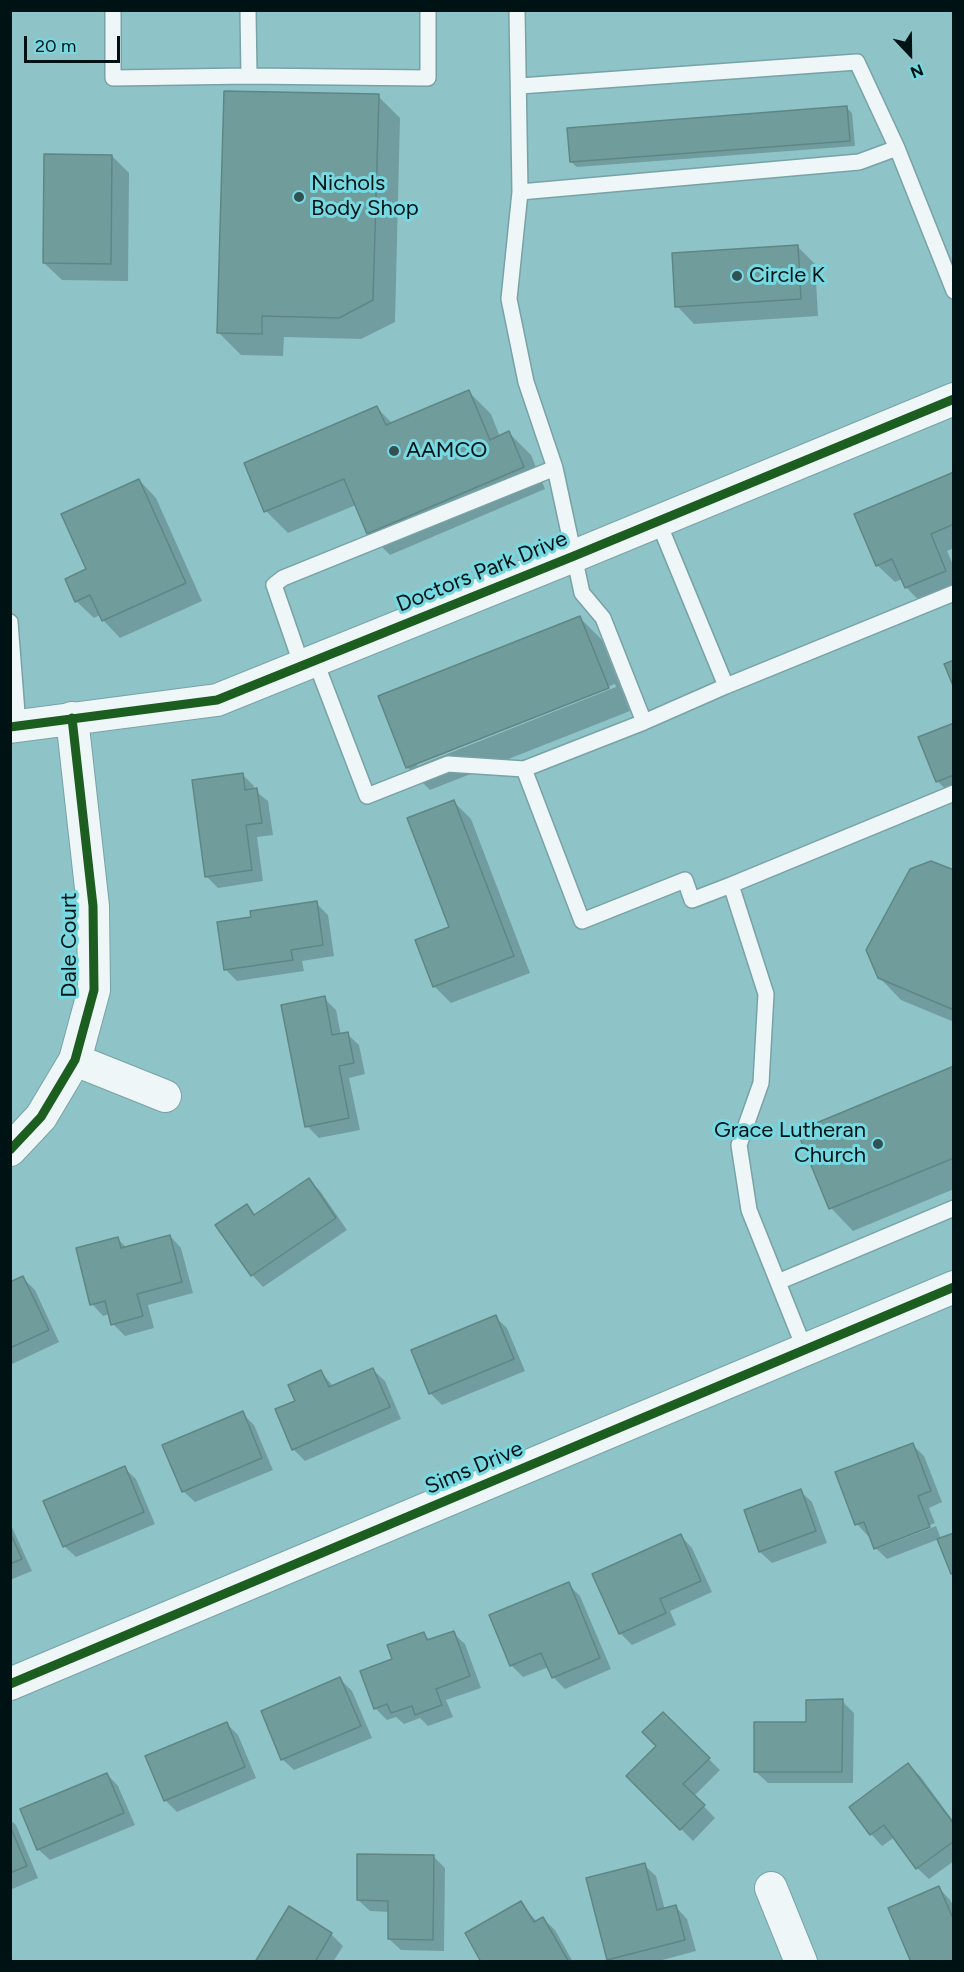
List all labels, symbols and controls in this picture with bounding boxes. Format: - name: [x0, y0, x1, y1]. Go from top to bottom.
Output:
- scale bar: [27, 24, 123, 62]
- north arrow: [880, 24, 940, 84]
- text: 20 m: [35, 35, 76, 57]
- text: N: [908, 60, 926, 82]
- place label: Nichols Body Shop: [311, 171, 419, 222]
- marker: Nichols Body Shop: [292, 190, 306, 204]
- place label: Circle K: [749, 263, 825, 289]
- marker: Circle K: [730, 269, 744, 283]
- place label: AAMCO: [406, 438, 487, 464]
- marker: AAMCO: [387, 444, 401, 458]
- street label: Doctors Park Drive: [393, 526, 571, 618]
- street label: Dale Court: [57, 892, 83, 998]
- place label: Grace Lutheran Church: [714, 1118, 866, 1170]
- marker: Grace Lutheran Church: [871, 1137, 885, 1151]
- street label: Sims Drive: [421, 1436, 527, 1500]

